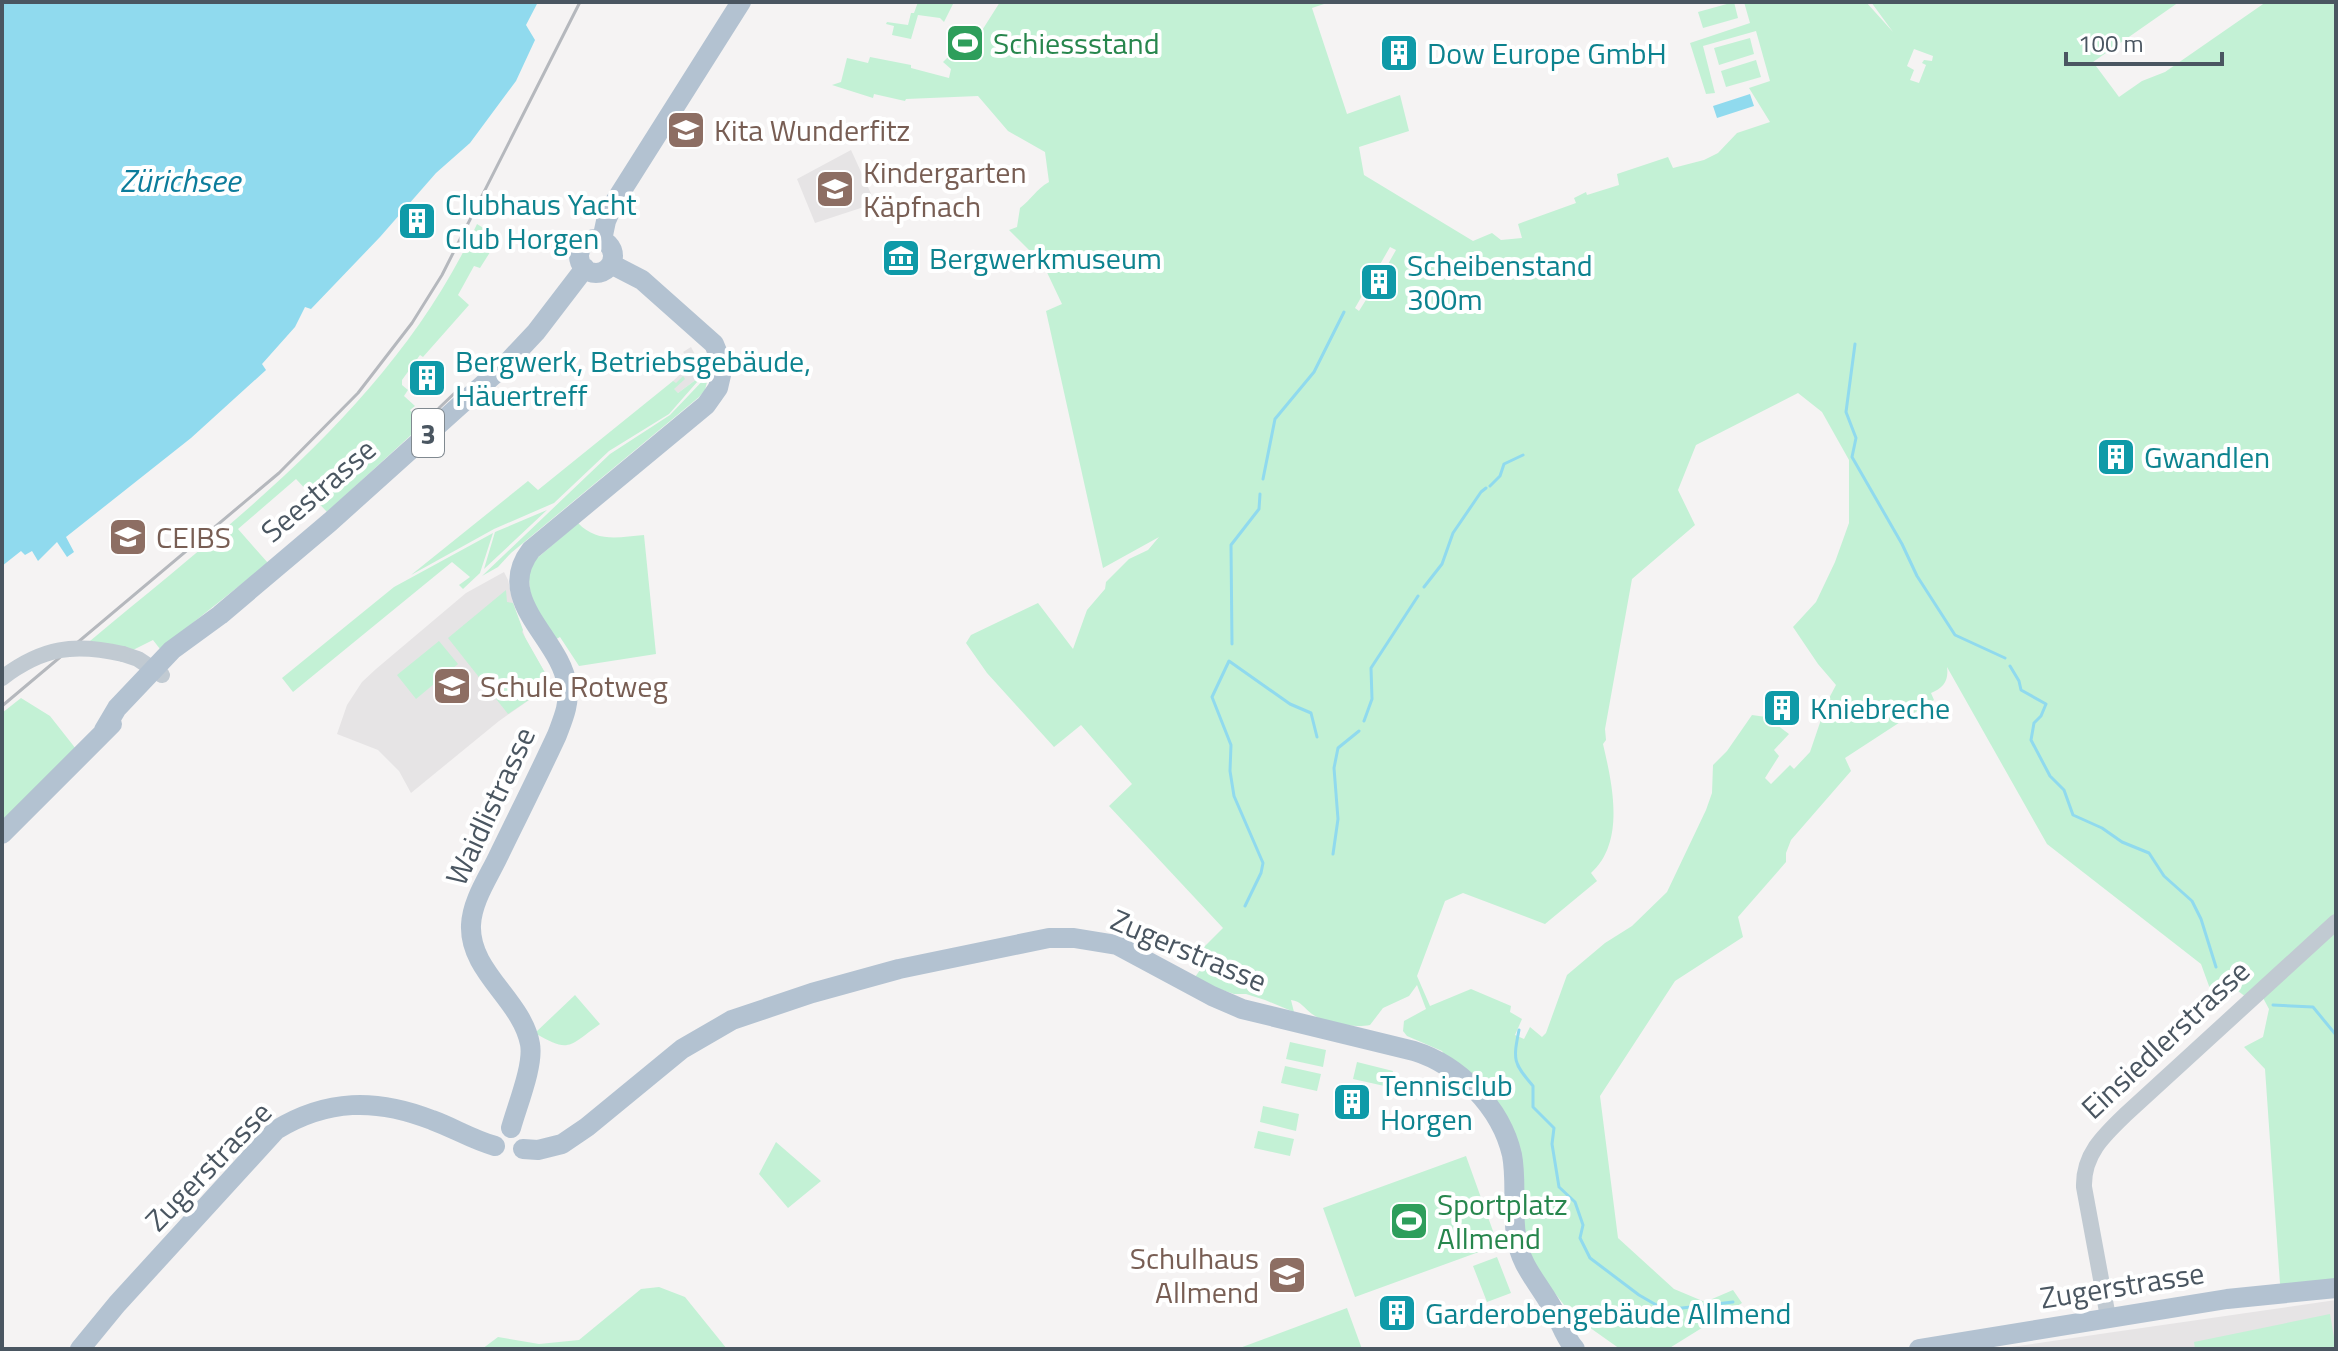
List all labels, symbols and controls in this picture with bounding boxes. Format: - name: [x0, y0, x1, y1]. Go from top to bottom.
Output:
- scale bar: [2066, 16, 2222, 66]
- place label: Schiessstand: [993, 20, 1160, 66]
- sports icon: Schiessstand: [944, 22, 986, 64]
- text: 100 m: [2078, 25, 2144, 61]
- place label: Dow Europe GmbH: [1427, 30, 1667, 76]
- building icon: Dow Europe GmbH: [1378, 32, 1420, 74]
- place label: Kita Wunderfitz: [714, 107, 910, 153]
- school or university icon: Kita Wunderfitz: [665, 109, 707, 151]
- place label: Kindergarten Käpfnach: [863, 149, 1027, 229]
- water label: Zürichsee: [120, 156, 242, 204]
- school or university icon: Kindergarten Käpfnach: [814, 168, 856, 210]
- place label: Clubhaus Yacht Club Horgen: [445, 181, 637, 261]
- building icon: Clubhaus Yacht Club Horgen: [396, 200, 438, 242]
- place label: Bergwerkmuseum: [929, 235, 1162, 281]
- museum icon: Bergwerkmuseum: [880, 237, 922, 279]
- place label: Scheibenstand 300m: [1407, 242, 1593, 322]
- building icon: Scheibenstand 300m: [1358, 261, 1400, 303]
- place label: Bergwerk, Betriebsgebäude, Häuertreff: [455, 338, 811, 418]
- building icon: Bergwerk, Betriebsgebäude, Häuertreff: [406, 357, 448, 399]
- road number: 3: [412, 409, 444, 457]
- street label: Seestrasse: [250, 427, 386, 553]
- place label: Gwandlen: [2144, 434, 2270, 480]
- building icon: Gwandlen: [2095, 436, 2137, 478]
- place label: CEIBS: [156, 514, 231, 560]
- school or university icon: CEIBS: [107, 516, 149, 558]
- place label: Schule Rotweg: [480, 663, 668, 709]
- school or university icon: Schule Rotweg: [431, 665, 473, 707]
- place label: Kniebreche: [1810, 685, 1950, 731]
- building icon: Kniebreche: [1761, 687, 1803, 729]
- street label: Waidlistrasse: [433, 719, 547, 893]
- street label: Zugerstrasse: [1104, 896, 1274, 1004]
- street label: Einsiedlerstrasse: [2070, 948, 2260, 1130]
- place label: Tennisclub Horgen: [1380, 1062, 1513, 1142]
- building icon: Tennisclub Horgen: [1331, 1081, 1373, 1123]
- street label: Zugerstrasse: [134, 1090, 282, 1242]
- place label: Sportplatz Allmend: [1437, 1181, 1568, 1261]
- sports icon: Sportplatz Allmend: [1388, 1200, 1430, 1242]
- place label: Schulhaus Allmend: [1130, 1235, 1259, 1315]
- street label: Zugerstrasse: [2037, 1249, 2207, 1321]
- school or university icon: Schulhaus Allmend: [1266, 1254, 1308, 1296]
- place label: Garderobengebäude Allmend: [1425, 1290, 1791, 1336]
- building icon: Garderobengebäude Allmend: [1376, 1292, 1418, 1334]

